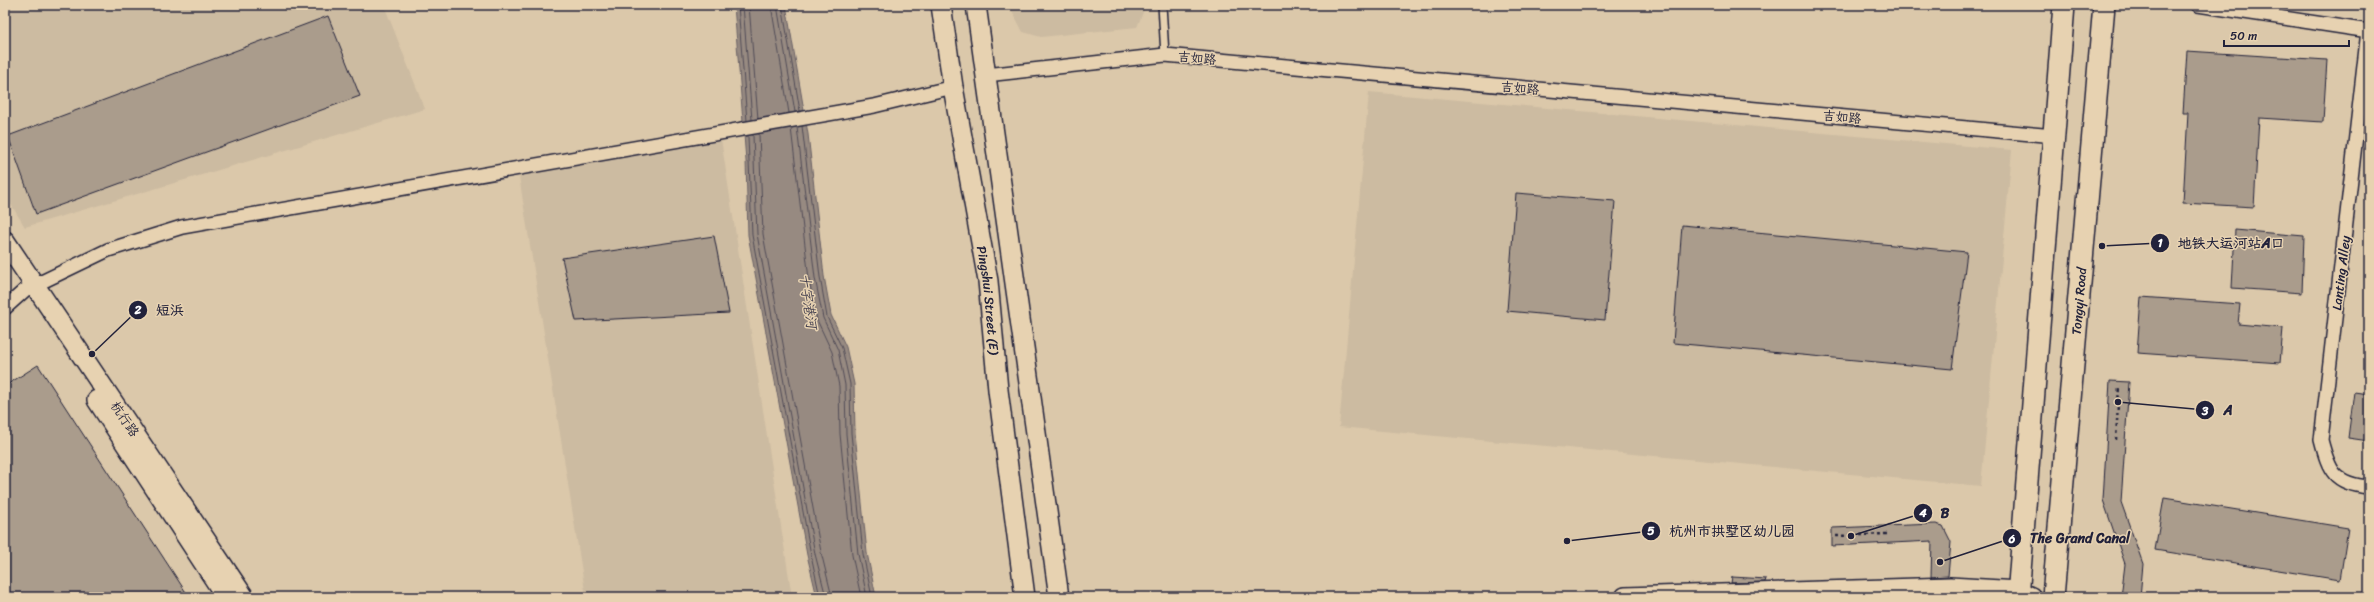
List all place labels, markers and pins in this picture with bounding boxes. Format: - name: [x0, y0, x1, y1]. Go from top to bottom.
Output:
- callout: 地铁大运河站A口: [2150, 230, 2293, 256]
- callout: 短浜: [128, 297, 192, 323]
- callout: A: [2195, 397, 2241, 423]
- callout: B: [1913, 500, 1957, 526]
- callout: 杭州市拱墅区幼儿园: [1641, 518, 1803, 544]
- callout: The Grand Canal: [2002, 525, 2138, 551]

